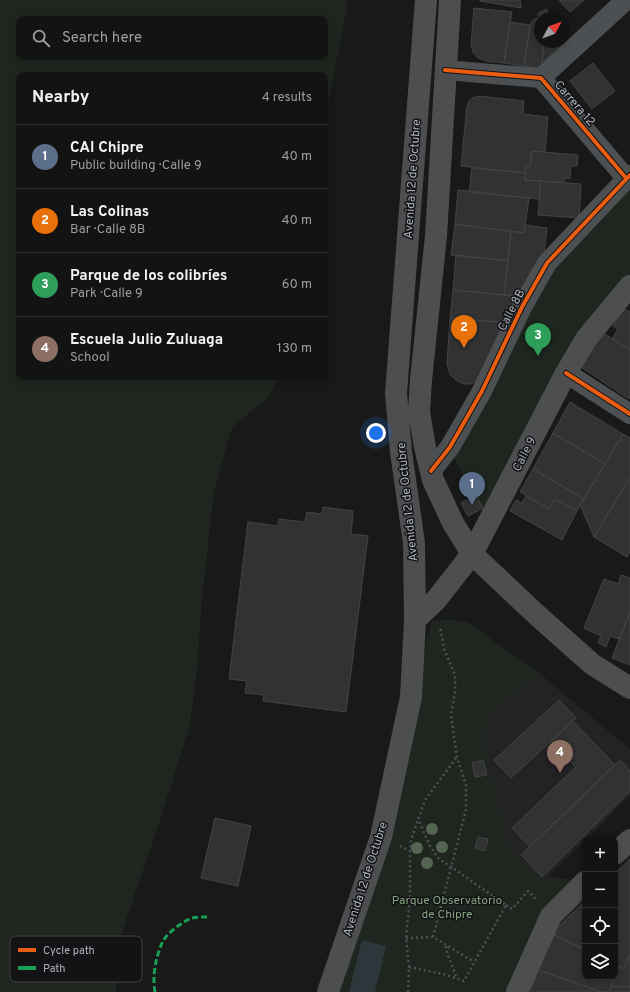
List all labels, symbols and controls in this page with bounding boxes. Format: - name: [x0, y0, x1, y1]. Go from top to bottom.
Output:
- north arrow: [534, 12, 570, 48]
- search box: [16, 16, 328, 60]
- icon: search: [30, 27, 52, 49]
- text: Search here: [62, 29, 142, 48]
- street label: Carrera 12: [550, 78, 598, 130]
- text: Nearby: [32, 87, 89, 109]
- text: 4 results: [262, 90, 312, 106]
- street label: Avenida 12 de Octubre: [401, 119, 425, 239]
- text: CAI Chipre: [70, 139, 144, 158]
- text: 1: [42, 149, 48, 165]
- text: 40 m: [282, 149, 312, 165]
- text: Public building · Calle 9: [70, 158, 202, 174]
- text: Las Colinas: [70, 203, 149, 222]
- text: 2: [41, 213, 49, 229]
- text: 40 m: [282, 213, 312, 229]
- text: Bar · Calle 8B: [70, 222, 145, 238]
- text: Parque de los colibríes: [70, 267, 227, 286]
- text: 3: [41, 277, 49, 293]
- text: 60 m: [282, 277, 312, 293]
- text: Park · Calle 9: [70, 286, 143, 302]
- street label: Calle 8B: [495, 287, 529, 334]
- pin: 2: [451, 315, 477, 348]
- pin: 3: [525, 323, 551, 356]
- text: Escuela Julio Zuluaga: [70, 331, 223, 350]
- text: 4: [41, 341, 49, 357]
- text: 130 m: [277, 341, 312, 357]
- text: School: [70, 350, 110, 366]
- your location: [366, 423, 386, 443]
- street label: Calle 9: [509, 434, 540, 474]
- street label: Avenida 12 de Octubre: [394, 442, 422, 562]
- pin: 1: [459, 472, 485, 505]
- pin: 4: [547, 740, 573, 773]
- street label: Avenida 12 de Octubre: [340, 820, 392, 939]
- map controls: [582, 836, 618, 980]
- button: +: [582, 836, 618, 872]
- button: −: [582, 872, 618, 908]
- park label: Parque Observatorio de Chipre: [392, 893, 503, 923]
- button: locate: [582, 908, 618, 944]
- legend: [10, 936, 142, 982]
- text: Cycle path: [43, 944, 95, 958]
- button: layers: [582, 944, 618, 980]
- text: Path: [43, 962, 65, 976]

